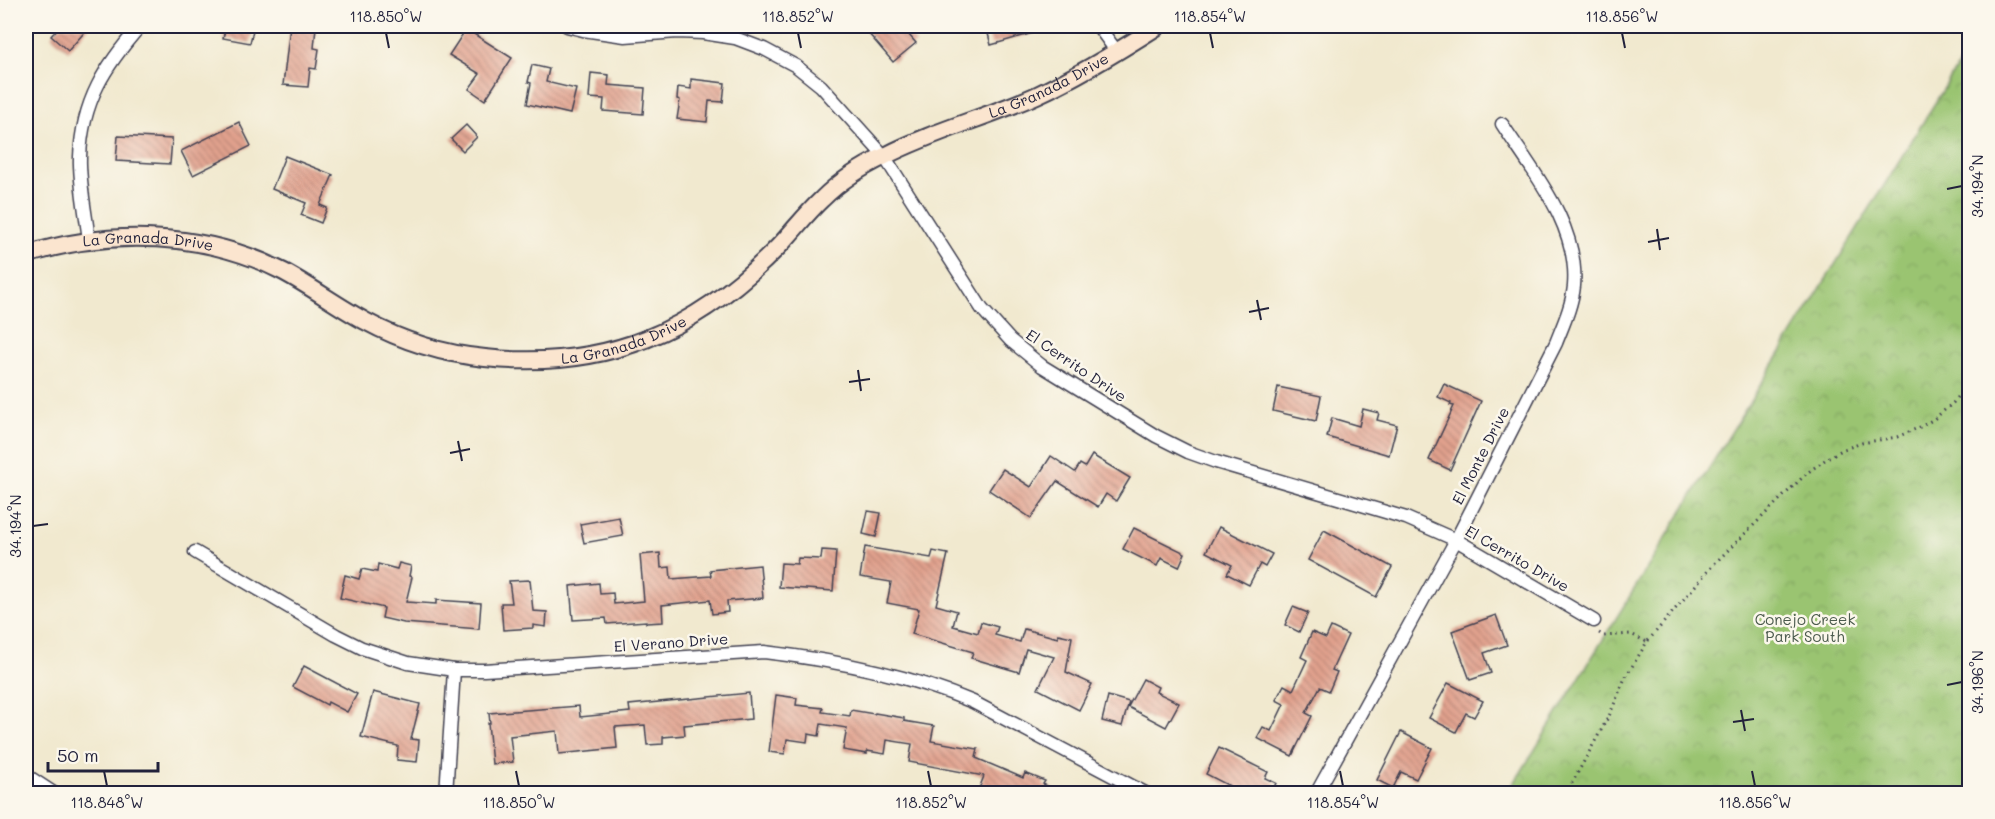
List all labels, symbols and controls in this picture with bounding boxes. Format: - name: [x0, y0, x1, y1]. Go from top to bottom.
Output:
- text: 118.850°W: [350, 6, 422, 26]
- text: 118.852°W: [762, 6, 834, 26]
- text: 118.854°W: [1174, 6, 1246, 26]
- text: 118.856°W: [1586, 6, 1658, 26]
- street label: La Granada Drive: [986, 48, 1112, 122]
- text: 34.194°N: [1967, 154, 1987, 218]
- street label: La Granada Drive: [81, 227, 216, 255]
- street label: La Granada Drive: [560, 310, 690, 368]
- street label: El Cerrito Drive: [1023, 324, 1131, 406]
- street label: El Monte Drive: [1447, 403, 1513, 508]
- text: 34.194°N: [5, 494, 25, 558]
- street label: El Cerrito Drive: [1462, 520, 1573, 596]
- park label: Conejo Creek Park South: [1755, 609, 1855, 646]
- street label: El Verano Drive: [613, 628, 729, 656]
- text: 34.196°N: [1967, 650, 1987, 714]
- scale bar: [48, 735, 158, 773]
- text: 50 m: [57, 743, 99, 767]
- text: 118.848°W: [71, 792, 143, 812]
- text: 118.850°W: [483, 792, 555, 812]
- text: 118.852°W: [895, 792, 967, 812]
- text: 118.854°W: [1307, 792, 1379, 812]
- text: 118.856°W: [1719, 792, 1791, 812]

